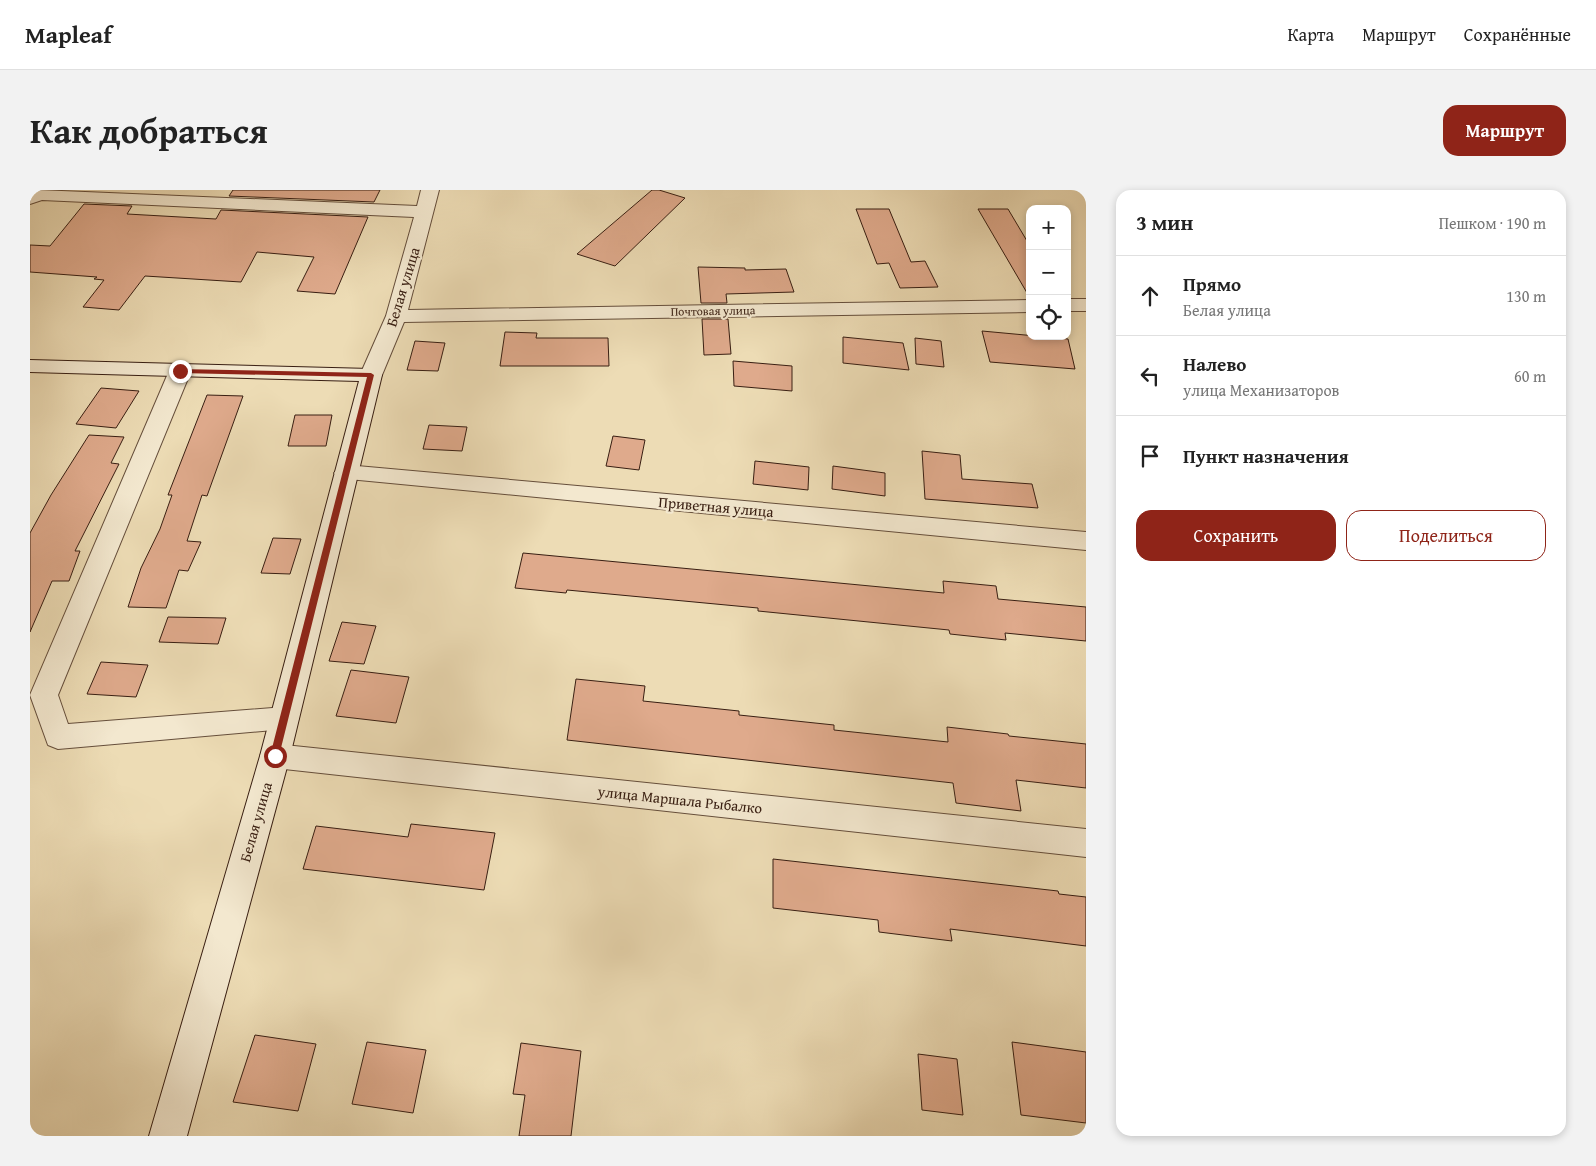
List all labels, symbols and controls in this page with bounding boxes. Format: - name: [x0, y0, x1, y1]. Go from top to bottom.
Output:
- text: Mapleaf: [25, 17, 112, 52]
- text: Карта: [1288, 21, 1334, 48]
- text: Маршрут: [1362, 21, 1436, 48]
- text: Сохранённые: [1464, 21, 1571, 48]
- text: Как добраться: [30, 105, 268, 156]
- button: Маршрут: [1443, 105, 1566, 156]
- map controls: [1026, 205, 1071, 340]
- button: +: [1026, 205, 1071, 250]
- text: 3 мин: [1136, 207, 1193, 238]
- text: Пешком · 190 m: [1439, 211, 1546, 235]
- street label: Белая улица: [380, 244, 425, 329]
- button: −: [1026, 250, 1071, 295]
- text: Прямо: [1183, 270, 1241, 298]
- icon: ahead: [1136, 282, 1164, 310]
- text: 130 m: [1506, 284, 1546, 308]
- button: locate: [1026, 295, 1071, 340]
- text: Белая улица: [1183, 298, 1271, 322]
- street label: Почтовая улица: [670, 301, 756, 320]
- text: Налево: [1183, 350, 1246, 378]
- route end: [169, 360, 192, 383]
- icon: left: [1136, 362, 1164, 390]
- text: 60 m: [1514, 364, 1546, 388]
- text: улица Механизаторов: [1183, 378, 1339, 402]
- icon: arrive: [1136, 442, 1164, 470]
- text: Пункт назначения: [1183, 442, 1349, 470]
- street label: Приветная улица: [658, 491, 775, 522]
- button: Сохранить: [1136, 510, 1336, 561]
- button: Поделиться: [1346, 510, 1546, 561]
- route start: [264, 745, 287, 768]
- street label: Белая улица: [234, 779, 277, 864]
- street label: улица Маршала Рыбалко: [596, 780, 764, 819]

